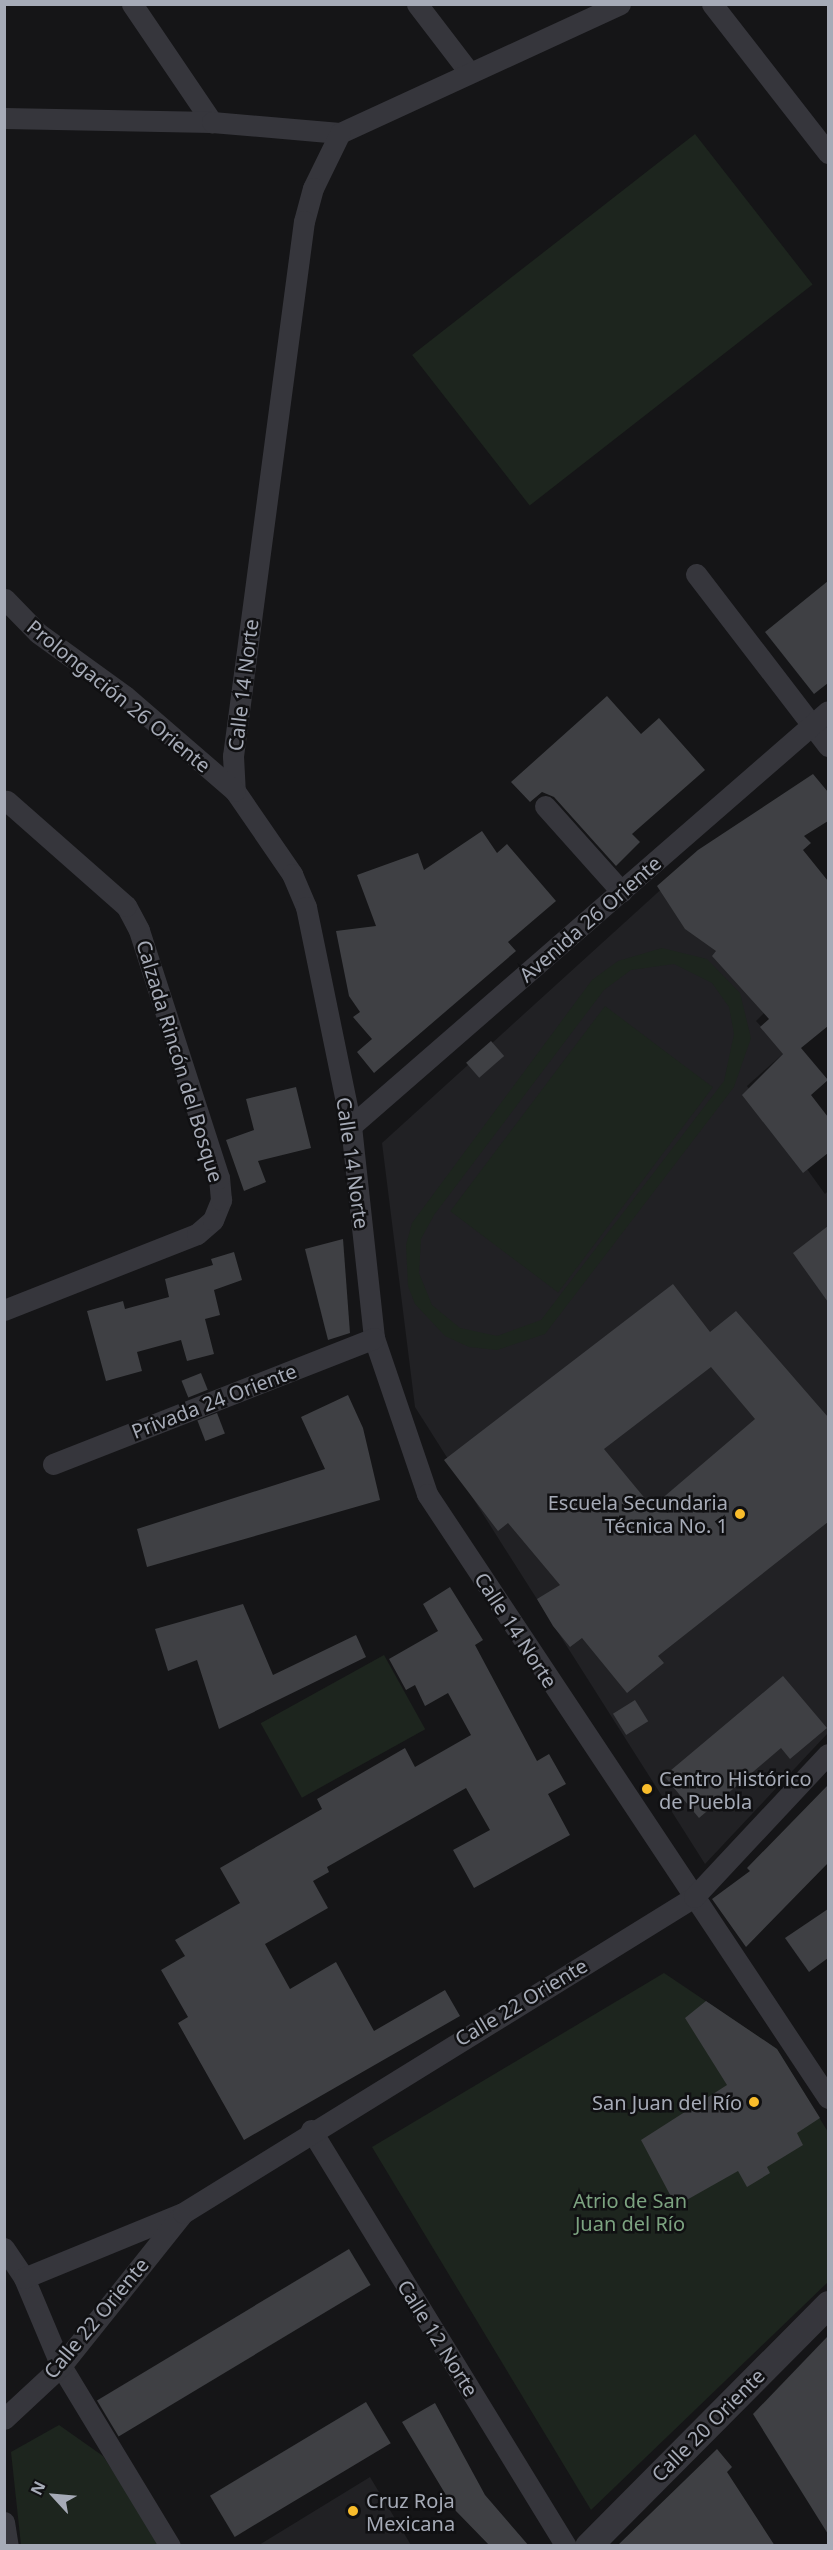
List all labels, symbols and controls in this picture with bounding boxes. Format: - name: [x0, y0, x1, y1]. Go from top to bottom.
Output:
- street label: Prolongación 26 Oriente: [23, 615, 215, 777]
- street label: Calle 14 Norte: [223, 618, 263, 752]
- street label: Avenida 26 Oriente: [514, 851, 666, 987]
- street label: Calzada Rincón del Bosque: [132, 937, 228, 1185]
- street label: Calle 14 Norte: [332, 1096, 374, 1230]
- street label: Privada 24 Oriente: [128, 1358, 300, 1444]
- place label: Escuela Secundaria Técnica No. 1: [548, 1490, 728, 1537]
- marker: Escuela Secundaria Técnica No. 1: [733, 1507, 747, 1521]
- street label: Calle 14 Norte: [470, 1568, 562, 1692]
- place label: Centro Histórico de Puebla: [659, 1766, 812, 1813]
- marker: Centro Histórico de Puebla: [640, 1782, 654, 1796]
- street label: Calle 22 Oriente: [451, 1953, 591, 2051]
- place label: San Juan del Río: [592, 2090, 742, 2114]
- marker: San Juan del Río: [747, 2095, 761, 2109]
- park label: Atrio de San Juan del Río: [573, 2188, 687, 2235]
- street label: Calle 22 Oriente: [39, 2253, 153, 2383]
- street label: Calle 12 Norte: [393, 2275, 483, 2401]
- street label: Calle 20 Oriente: [647, 2364, 769, 2486]
- north arrow: [24, 2466, 84, 2526]
- text: N: [25, 2477, 51, 2499]
- place label: Cruz Roja Mexicana: [366, 2488, 455, 2535]
- marker: Cruz Roja Mexicana: [344, 2502, 362, 2520]

